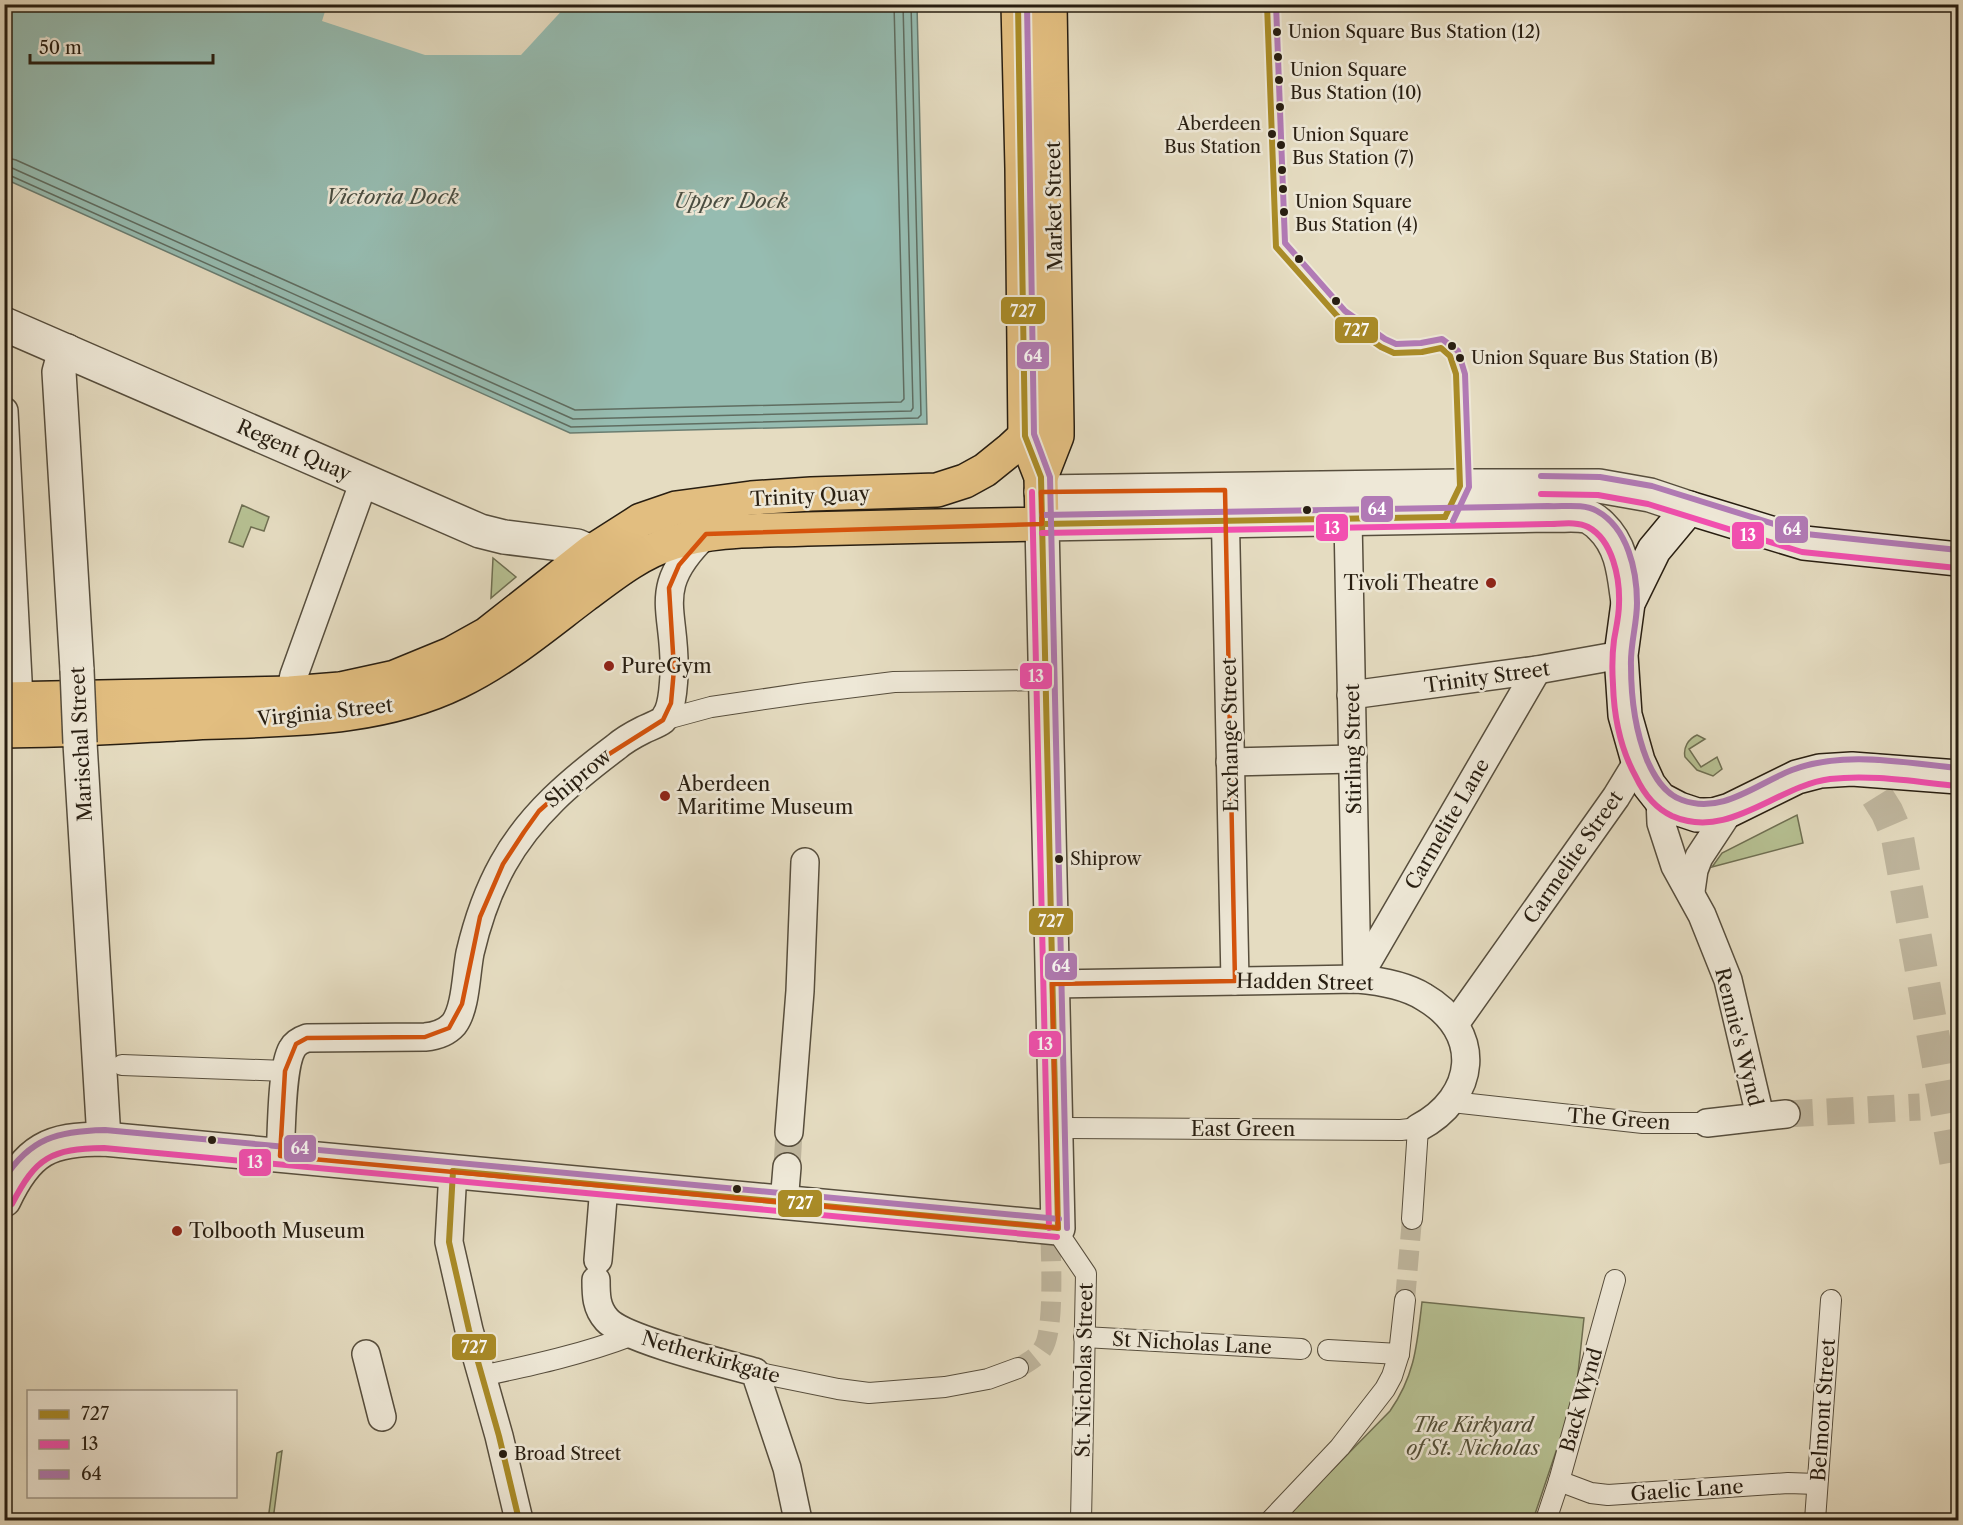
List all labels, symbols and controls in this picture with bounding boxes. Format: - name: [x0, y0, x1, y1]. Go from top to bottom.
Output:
- place label: Union Square Bus Station (12): [1288, 21, 1540, 43]
- marker: Union Square Bus Station (12): [1271, 26, 1283, 38]
- scale bar: [30, 27, 213, 65]
- text: 50 m: [39, 37, 82, 59]
- unlabelled marker: [1272, 51, 1284, 63]
- place label: Union Square Bus Station (10): [1290, 59, 1421, 104]
- marker: Union Square Bus Station (10): [1273, 74, 1285, 86]
- unlabelled marker: [1274, 101, 1286, 113]
- place label: Aberdeen Bus Station: [1164, 113, 1261, 158]
- place label: Union Square Bus Station (7): [1292, 124, 1414, 169]
- marker: Aberdeen Bus Station: [1266, 128, 1278, 140]
- marker: Union Square Bus Station (7): [1275, 139, 1287, 151]
- street label: Market Street: [1041, 141, 1067, 271]
- unlabelled marker: [1276, 164, 1288, 176]
- unlabelled marker: [1277, 183, 1289, 195]
- water label: Victoria Dock: [325, 184, 459, 209]
- water label: Upper Dock: [674, 188, 788, 213]
- place label: Union Square Bus Station (4): [1295, 191, 1418, 236]
- marker: Union Square Bus Station (4): [1278, 206, 1290, 218]
- unlabelled marker: [1293, 253, 1305, 265]
- unlabelled marker: [1330, 295, 1342, 307]
- line badge: 727: [1000, 296, 1046, 325]
- text: 727: [1010, 301, 1037, 321]
- line badge: 727: [1334, 316, 1379, 344]
- text: 727: [1343, 320, 1370, 340]
- unlabelled marker: [1446, 340, 1458, 352]
- line badge: 64: [1016, 341, 1050, 370]
- text: 64: [1023, 346, 1043, 366]
- place label: Union Square Bus Station (B): [1471, 347, 1718, 369]
- marker: Union Square Bus Station (B): [1454, 352, 1466, 364]
- street label: Regent Quay: [233, 414, 356, 486]
- street label: Trinity Quay: [749, 481, 871, 511]
- line badge: 64: [1360, 495, 1394, 523]
- text: 64: [1367, 499, 1387, 519]
- unlabelled marker: [1301, 504, 1313, 516]
- line badge: 13: [1315, 513, 1349, 542]
- line badge: 64: [1774, 515, 1809, 544]
- text: 13: [1324, 518, 1340, 538]
- text: 64: [1782, 519, 1802, 539]
- line badge: 13: [1731, 521, 1765, 550]
- text: 13: [1740, 525, 1756, 545]
- place label: Tivoli Theatre: [1343, 571, 1479, 595]
- marker: Tivoli Theatre: [1484, 576, 1498, 590]
- place label: PureGym: [621, 654, 712, 678]
- street label: Trinity Street: [1423, 656, 1551, 698]
- street label: Exchange Street: [1217, 657, 1243, 813]
- marker: PureGym: [602, 659, 616, 673]
- line badge: 13: [1019, 662, 1053, 690]
- street label: Marischal Street: [65, 666, 97, 822]
- text: 13: [1028, 666, 1044, 686]
- street label: Stirling Street: [1340, 683, 1366, 815]
- street label: Virginia Street: [255, 693, 394, 731]
- street label: Shiprow: [540, 743, 616, 813]
- street label: Carmelite Lane: [1400, 754, 1494, 894]
- place label: Aberdeen Maritime Museum: [676, 772, 854, 819]
- street label: Carmelite Street: [1518, 786, 1628, 928]
- marker: Aberdeen Maritime Museum: [658, 789, 672, 803]
- place label: Shiprow: [1070, 848, 1142, 870]
- marker: Shiprow: [1053, 853, 1065, 865]
- line badge: 727: [1028, 907, 1074, 936]
- text: 727: [1038, 911, 1065, 931]
- line badge: 64: [1044, 952, 1078, 981]
- text: 64: [1051, 956, 1071, 976]
- street label: Rennie's Wynd: [1710, 965, 1768, 1109]
- street label: Hadden Street: [1236, 969, 1374, 995]
- line badge: 13: [1028, 1030, 1062, 1058]
- text: 13: [1037, 1034, 1053, 1054]
- street label: The Green: [1567, 1103, 1672, 1135]
- street label: East Green: [1191, 1117, 1296, 1141]
- unlabelled marker: [206, 1134, 218, 1146]
- line badge: 64: [283, 1134, 317, 1163]
- text: 64: [290, 1138, 310, 1158]
- line badge: 13: [238, 1148, 272, 1177]
- text: 13: [247, 1152, 263, 1172]
- unlabelled marker: [731, 1183, 743, 1195]
- line badge: 727: [777, 1189, 823, 1218]
- text: 727: [787, 1193, 814, 1213]
- place label: Tolbooth Museum: [189, 1219, 365, 1243]
- marker: Tolbooth Museum: [170, 1224, 184, 1238]
- street label: St. Nicholas Street: [1070, 1283, 1098, 1457]
- street label: Netherkirkgate: [639, 1326, 783, 1388]
- street label: St Nicholas Lane: [1111, 1327, 1273, 1359]
- line badge: 727: [451, 1333, 497, 1361]
- text: 727: [461, 1337, 488, 1357]
- street label: Belmont Street: [1806, 1338, 1840, 1482]
- street label: Back Wynd: [1555, 1345, 1607, 1455]
- legend: [27, 1390, 237, 1498]
- text: 727: [81, 1403, 109, 1425]
- park label: The Kirkyard of St. Nicholas: [1406, 1413, 1540, 1460]
- text: 13: [81, 1433, 98, 1455]
- place label: Broad Street: [514, 1443, 622, 1465]
- marker: Broad Street: [497, 1448, 509, 1460]
- text: 64: [81, 1463, 102, 1485]
- street label: Gaelic Lane: [1630, 1474, 1744, 1506]

